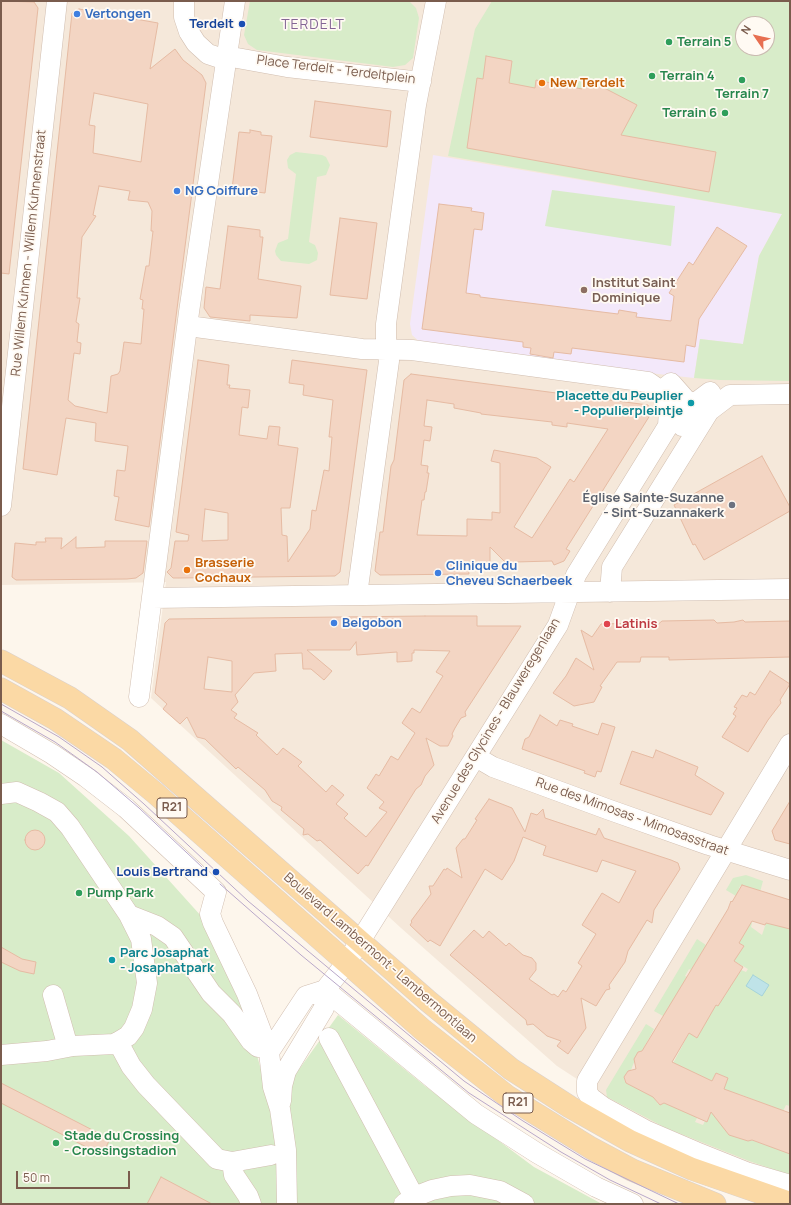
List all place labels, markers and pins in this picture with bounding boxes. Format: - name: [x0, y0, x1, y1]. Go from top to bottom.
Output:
- place label: Vertongen: [85, 6, 151, 22]
- marker: Vertongen: [72, 9, 82, 19]
- place label: Terdelt: [189, 16, 234, 32]
- marker: Terdelt: [237, 19, 247, 29]
- place label: Terrain 5: [677, 34, 731, 50]
- marker: Terrain 5: [664, 37, 674, 47]
- place label: Terrain 4: [660, 68, 715, 84]
- marker: Terrain 4: [647, 71, 657, 81]
- place label: New Terdelt: [550, 75, 625, 91]
- marker: Terrain 7: [737, 75, 747, 85]
- marker: New Terdelt: [537, 78, 547, 88]
- place label: Terrain 7: [715, 86, 769, 102]
- place label: Terrain 6: [662, 105, 717, 121]
- marker: Terrain 6: [720, 108, 730, 118]
- place label: NG Coiffure: [185, 183, 258, 199]
- marker: NG Coiffure: [172, 186, 182, 196]
- place label: Institut Saint Dominique: [592, 275, 676, 306]
- marker: Institut Saint Dominique: [579, 285, 589, 295]
- place label: Placette du Peuplier - Populierpleintje: [556, 388, 683, 419]
- marker: Placette du Peuplier - Populierpleintje: [686, 398, 696, 408]
- place label: Église Sainte-Suzanne - Sint-Suzannakerk: [583, 490, 724, 521]
- marker: Église Sainte-Suzanne - Sint-Suzannakerk: [727, 500, 737, 510]
- place label: Brasserie Cochaux: [195, 555, 254, 586]
- place label: Clinique du Cheveu Schaerbeek: [446, 558, 572, 589]
- marker: Brasserie Cochaux: [182, 565, 192, 575]
- marker: Clinique du Cheveu Schaerbeek: [433, 568, 443, 578]
- place label: Belgobon: [342, 615, 402, 631]
- place label: Latinis: [615, 616, 658, 632]
- marker: Belgobon: [329, 618, 339, 628]
- marker: Latinis: [602, 619, 612, 629]
- place label: Louis Bertrand: [116, 864, 208, 880]
- marker: Louis Bertrand: [211, 867, 221, 877]
- place label: Pump Park: [87, 885, 154, 901]
- marker: Pump Park: [74, 888, 84, 898]
- place label: Parc Josaphat - Josaphatpark: [120, 945, 214, 976]
- marker: Parc Josaphat - Josaphatpark: [107, 955, 117, 965]
- place label: Stade du Crossing - Crossingstadion: [64, 1128, 179, 1159]
- marker: Stade du Crossing - Crossingstadion: [51, 1138, 61, 1148]

